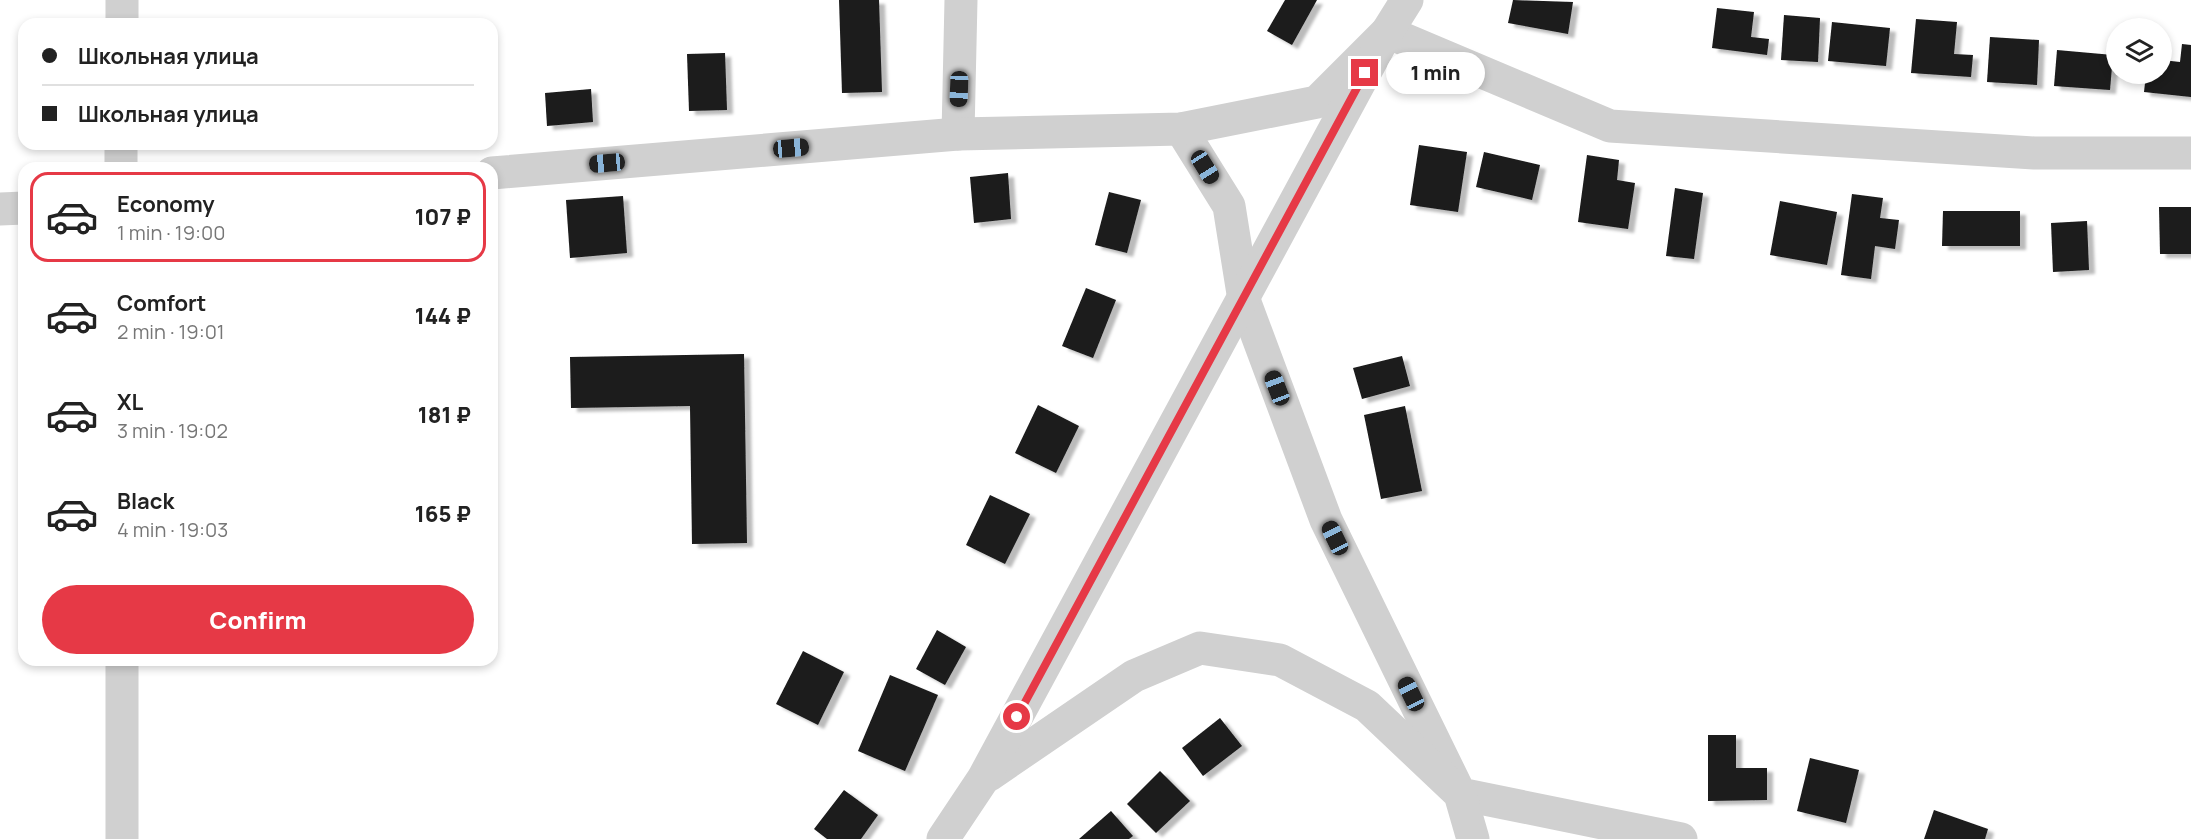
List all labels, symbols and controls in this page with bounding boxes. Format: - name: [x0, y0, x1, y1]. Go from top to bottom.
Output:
- map controls: [2106, 18, 2172, 84]
- button: layers: [2106, 18, 2172, 84]
- text: Школьная улица: [78, 41, 259, 71]
- callout: 1 min: [1386, 52, 1485, 94]
- route end: [1351, 59, 1378, 86]
- text: 1 min: [1410, 59, 1461, 86]
- car: [949, 71, 969, 107]
- text: Школьная улица: [78, 99, 259, 129]
- car: [772, 137, 810, 159]
- car: [1188, 147, 1222, 187]
- car: [588, 152, 626, 174]
- text: Economy: [117, 189, 215, 219]
- icon: car: [45, 190, 99, 244]
- text: 107 ₽: [415, 202, 471, 232]
- text: 1 min · 19:00: [117, 219, 225, 246]
- text: Comfort: [117, 288, 206, 318]
- icon: car: [45, 289, 99, 343]
- text: 144 ₽: [415, 301, 471, 331]
- text: 2 min · 19:01: [117, 318, 225, 345]
- car: [1262, 368, 1292, 408]
- text: XL: [117, 387, 143, 417]
- icon: car: [45, 388, 99, 442]
- text: 181 ₽: [418, 400, 471, 430]
- text: 3 min · 19:02: [117, 417, 228, 444]
- text: Black: [117, 486, 174, 516]
- icon: car: [45, 487, 99, 541]
- text: 165 ₽: [415, 499, 471, 529]
- text: 4 min · 19:03: [117, 516, 228, 543]
- car: [1319, 518, 1351, 558]
- button: Confirm: [42, 585, 474, 654]
- car: [1395, 674, 1427, 714]
- route start: [1003, 703, 1030, 730]

